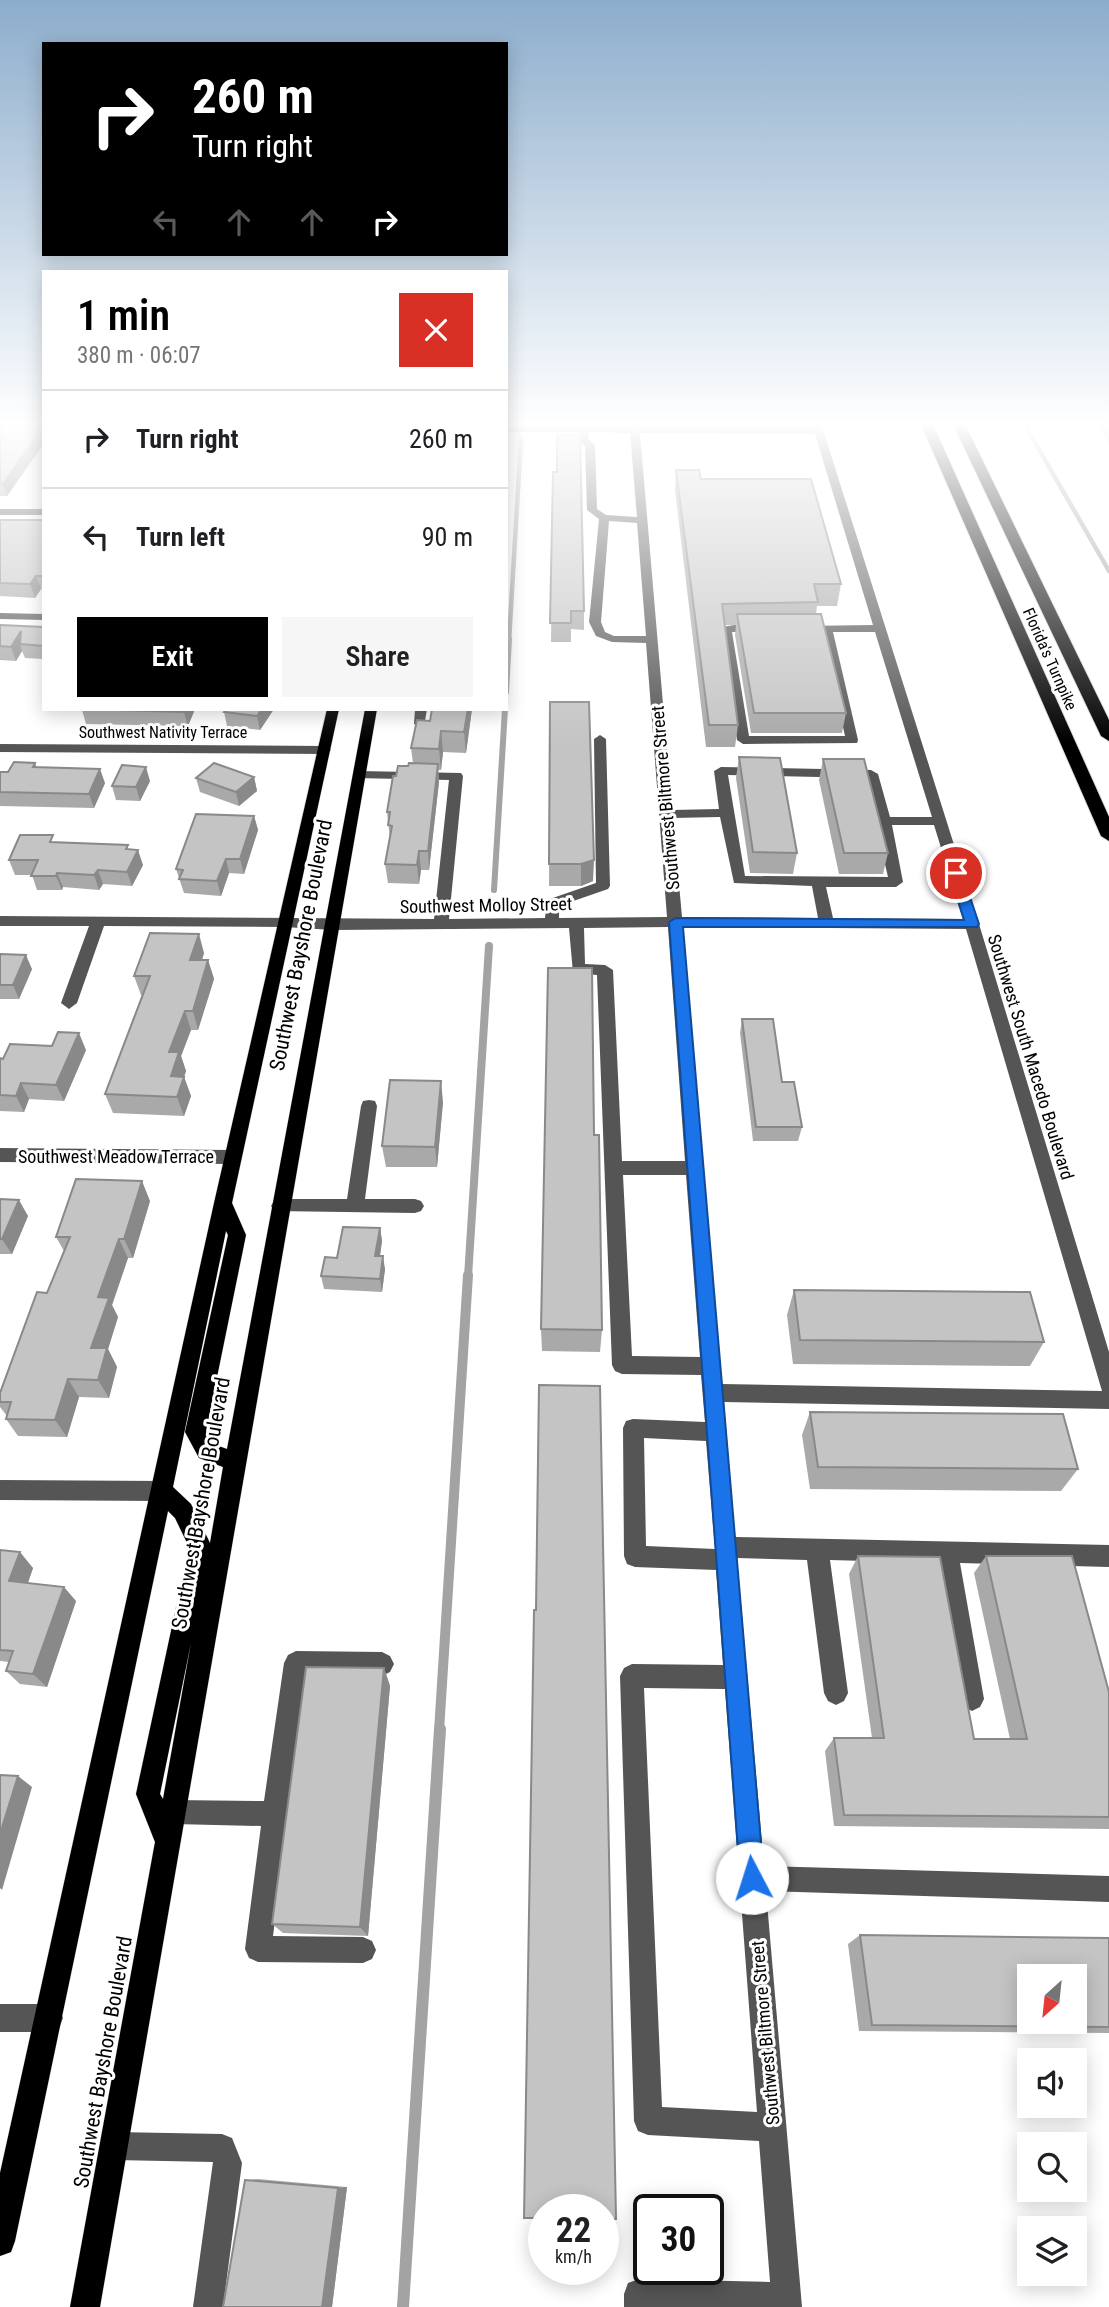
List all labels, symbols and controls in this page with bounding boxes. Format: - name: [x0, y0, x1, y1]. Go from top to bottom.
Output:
- text: 260 m: [192, 68, 314, 125]
- icon: right: [77, 70, 168, 161]
- text: Turn right: [192, 127, 313, 165]
- icon: left: [147, 203, 185, 241]
- icon: ahead: [220, 203, 258, 241]
- icon: ahead: [293, 203, 331, 241]
- icon: right: [366, 203, 404, 241]
- text: 1 min: [77, 291, 170, 340]
- button: close: [399, 293, 473, 367]
- text: 380 m · 06:07: [77, 342, 201, 369]
- icon: right: [77, 420, 115, 458]
- text: Turn right: [136, 424, 238, 454]
- text: 260 m: [409, 424, 473, 454]
- icon: left: [77, 518, 115, 556]
- text: Turn left: [136, 522, 225, 552]
- text: 90 m: [422, 522, 473, 552]
- street label: Florida's Turnpike: [1019, 605, 1081, 713]
- button: Exit: [77, 617, 268, 697]
- button: Share: [282, 617, 473, 697]
- street label: Southwest Biltmore Street: [646, 705, 684, 891]
- street label: Southwest Nativity Terrace: [79, 723, 247, 742]
- street label: Southwest Bayshore Boulevard: [265, 817, 337, 1073]
- pin: [926, 843, 986, 903]
- icon: arrive: [937, 854, 975, 892]
- street label: Southwest Molloy Street: [400, 893, 572, 917]
- street label: Southwest South Macedo Boulevard: [984, 932, 1078, 1182]
- street label: Southwest Meadow Terrace: [18, 1146, 214, 1167]
- street label: Southwest Bayshore Boulevard: [167, 1375, 235, 1631]
- position arrow: [715, 1841, 789, 1915]
- street label: Southwest Bayshore Boulevard: [69, 1934, 137, 2190]
- street label: Southwest Biltmore Street: [746, 1940, 784, 2126]
- north arrow: [1017, 1964, 1087, 2034]
- map controls: [1017, 1964, 1087, 2286]
- button: sound: [1017, 2048, 1087, 2118]
- button: search: [1017, 2132, 1087, 2202]
- speed limit sign: 30: [633, 2194, 724, 2285]
- text: 22: [556, 2210, 591, 2251]
- button: layers: [1017, 2216, 1087, 2286]
- text: km/h: [555, 2246, 592, 2267]

